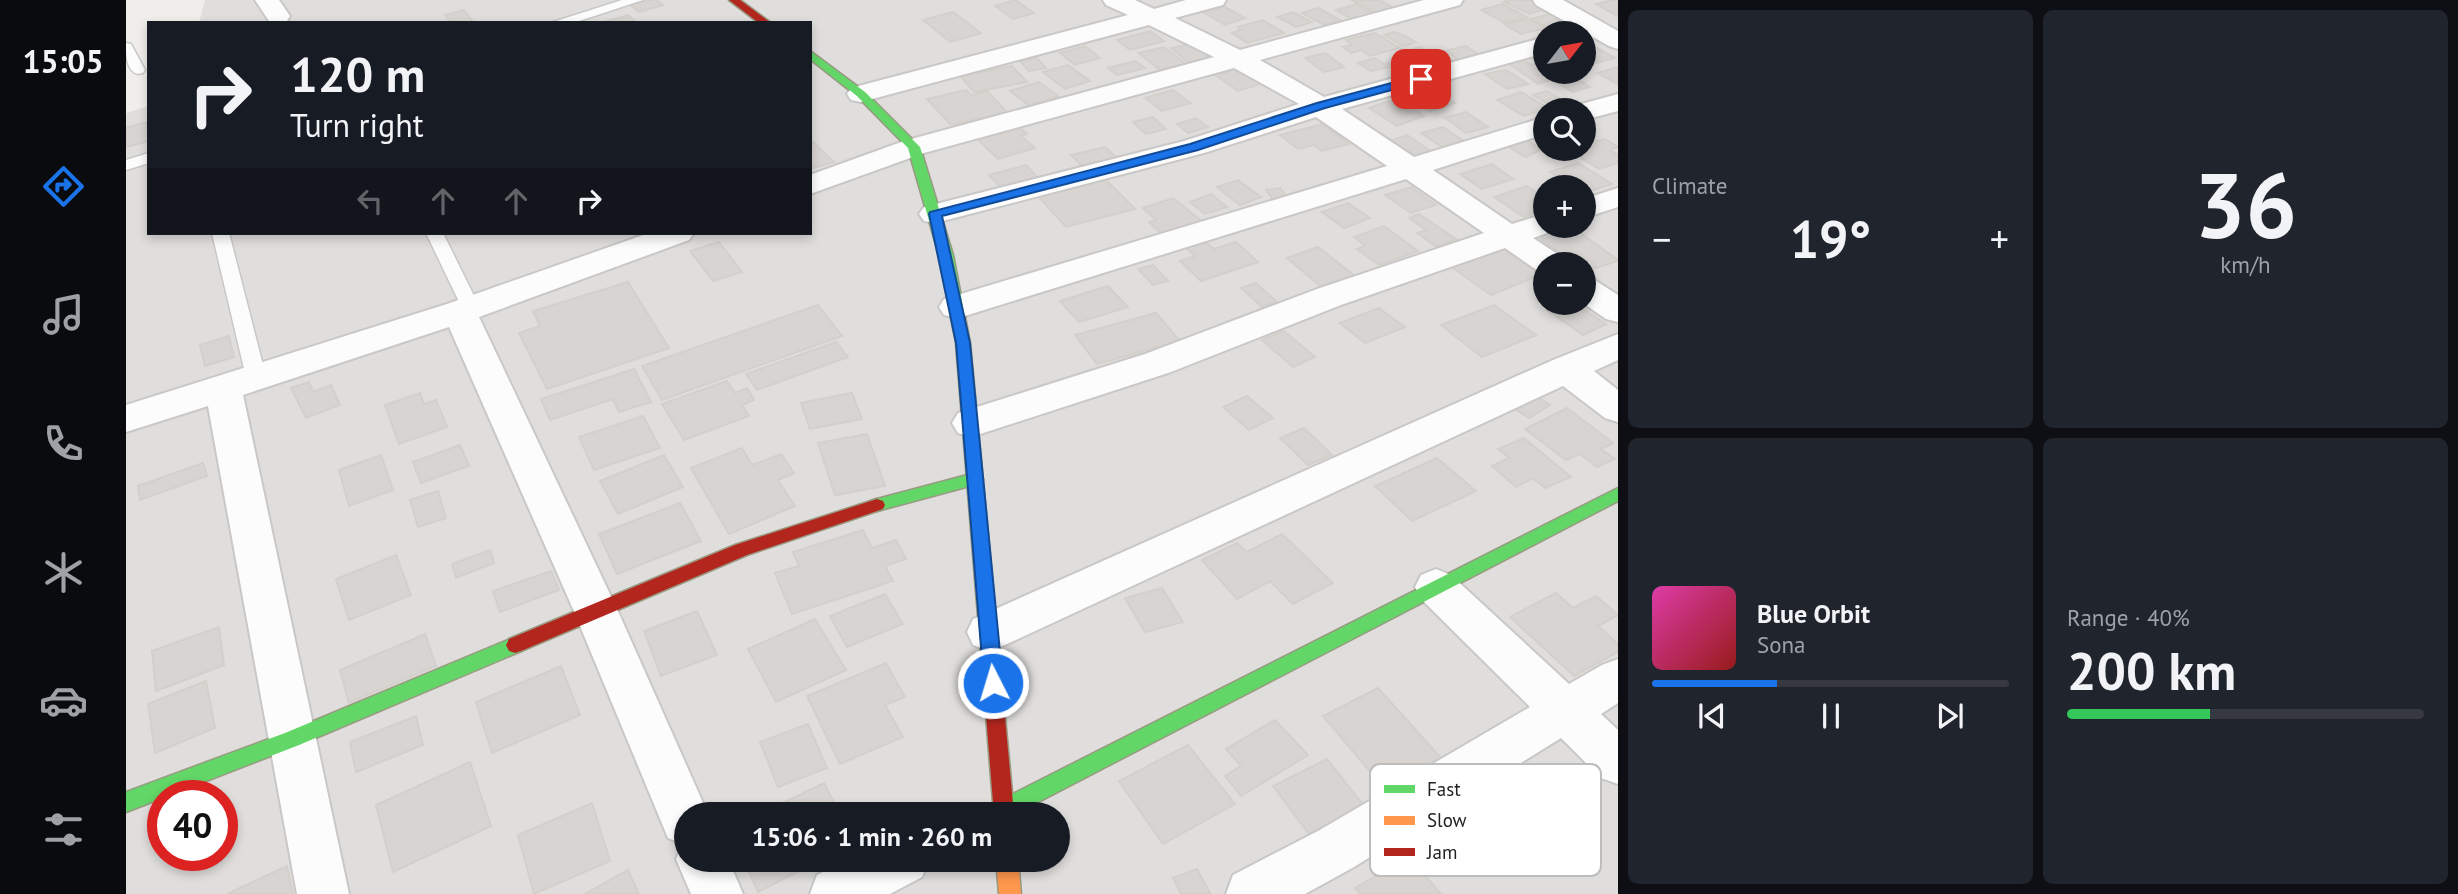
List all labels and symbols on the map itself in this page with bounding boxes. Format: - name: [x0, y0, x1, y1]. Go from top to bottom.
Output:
- north arrow: [1533, 21, 1596, 84]
- pin: [1391, 49, 1451, 109]
- position arrow: [956, 646, 1030, 720]
- legend: [1370, 764, 1601, 876]
- text: Fast: [1427, 777, 1461, 801]
- speed limit sign: 40: [147, 780, 238, 871]
- text: Slow: [1427, 808, 1467, 832]
- text: Jam: [1426, 840, 1457, 864]

